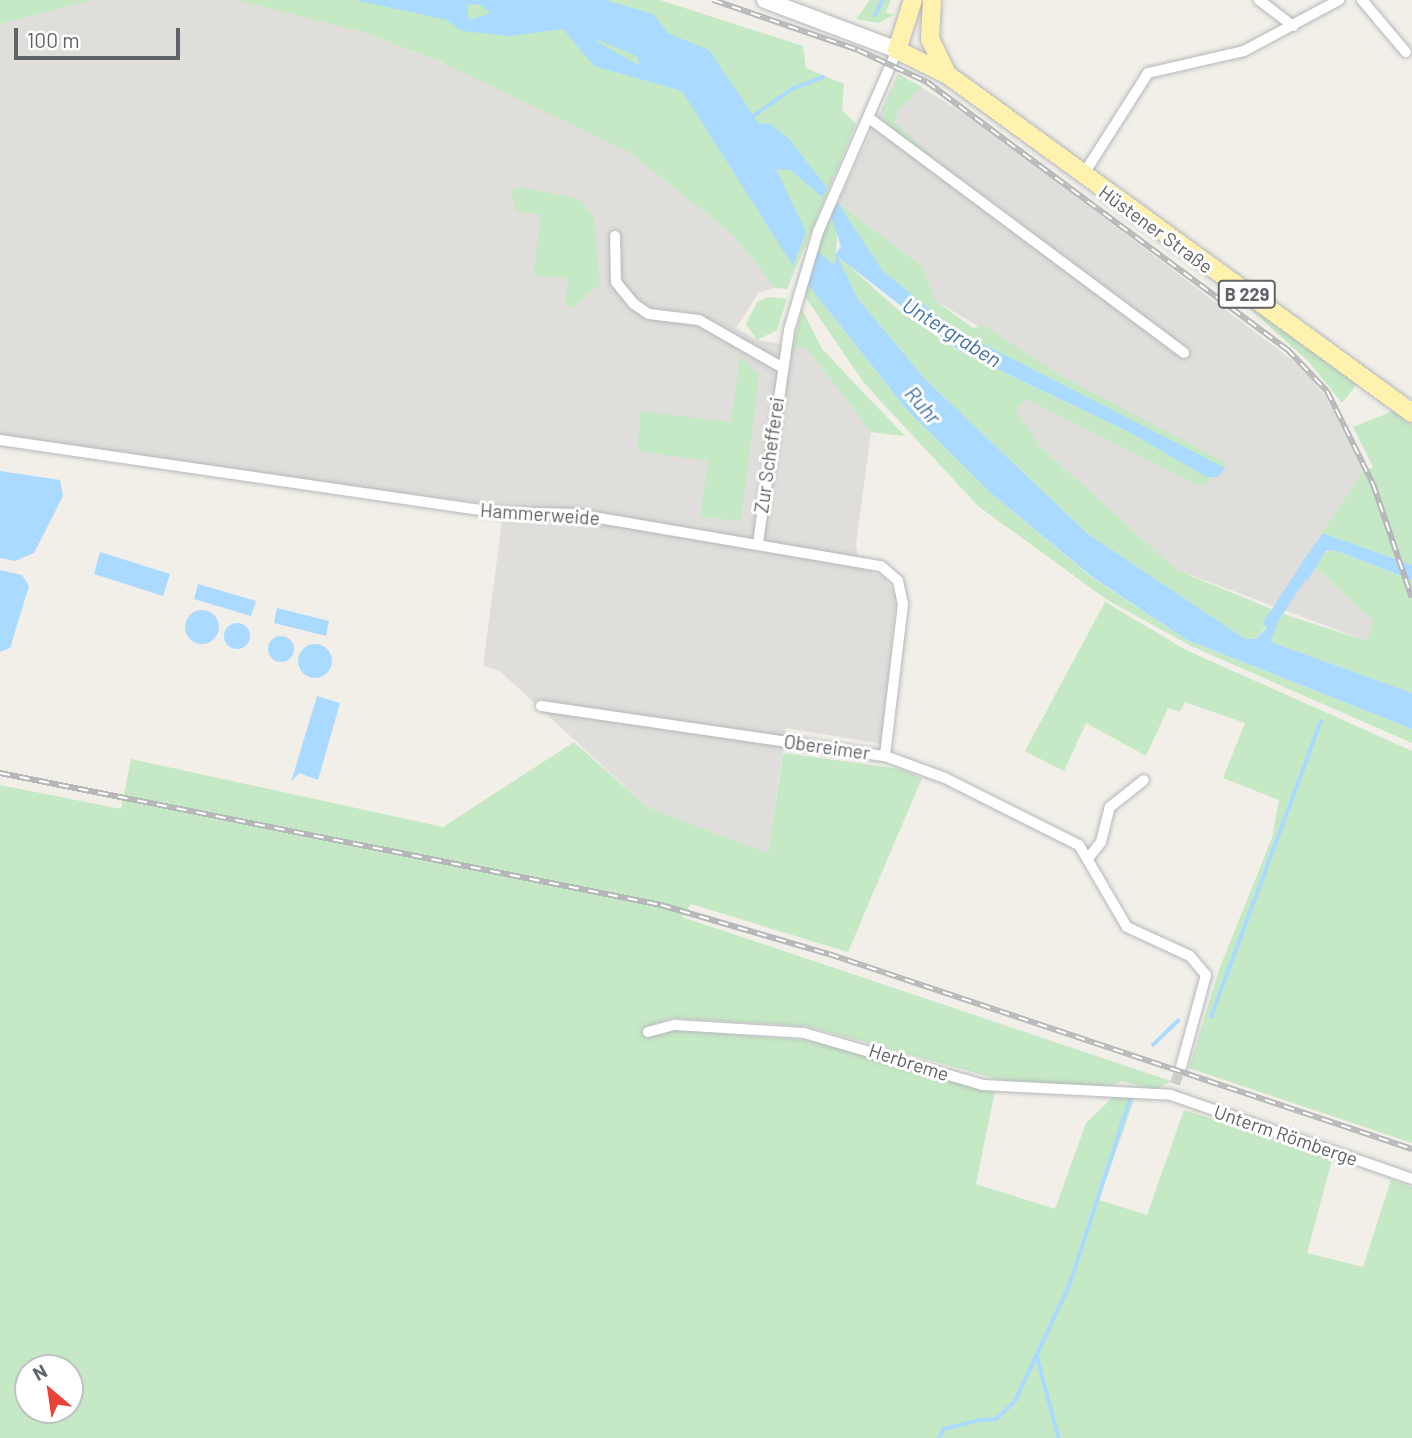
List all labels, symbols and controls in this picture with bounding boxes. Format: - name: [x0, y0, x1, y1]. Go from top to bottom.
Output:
- scale bar: [18, 14, 184, 58]
- text: 100 m: [27, 27, 80, 52]
- street label: Hüstener Straße: [1095, 180, 1217, 278]
- road number: B 229: [1217, 280, 1277, 308]
- water label: Untergraben: [898, 292, 1006, 372]
- water label: Ruhr: [900, 381, 946, 429]
- street label: Zur Schefferei: [750, 396, 788, 514]
- street label: Hammerweide: [479, 498, 601, 530]
- street label: Obereimer: [783, 730, 871, 764]
- street label: Herbreme: [866, 1038, 952, 1086]
- street label: Unterm Römberge: [1211, 1100, 1361, 1170]
- north arrow: [14, 1354, 84, 1424]
- text: N: [28, 1359, 51, 1385]

